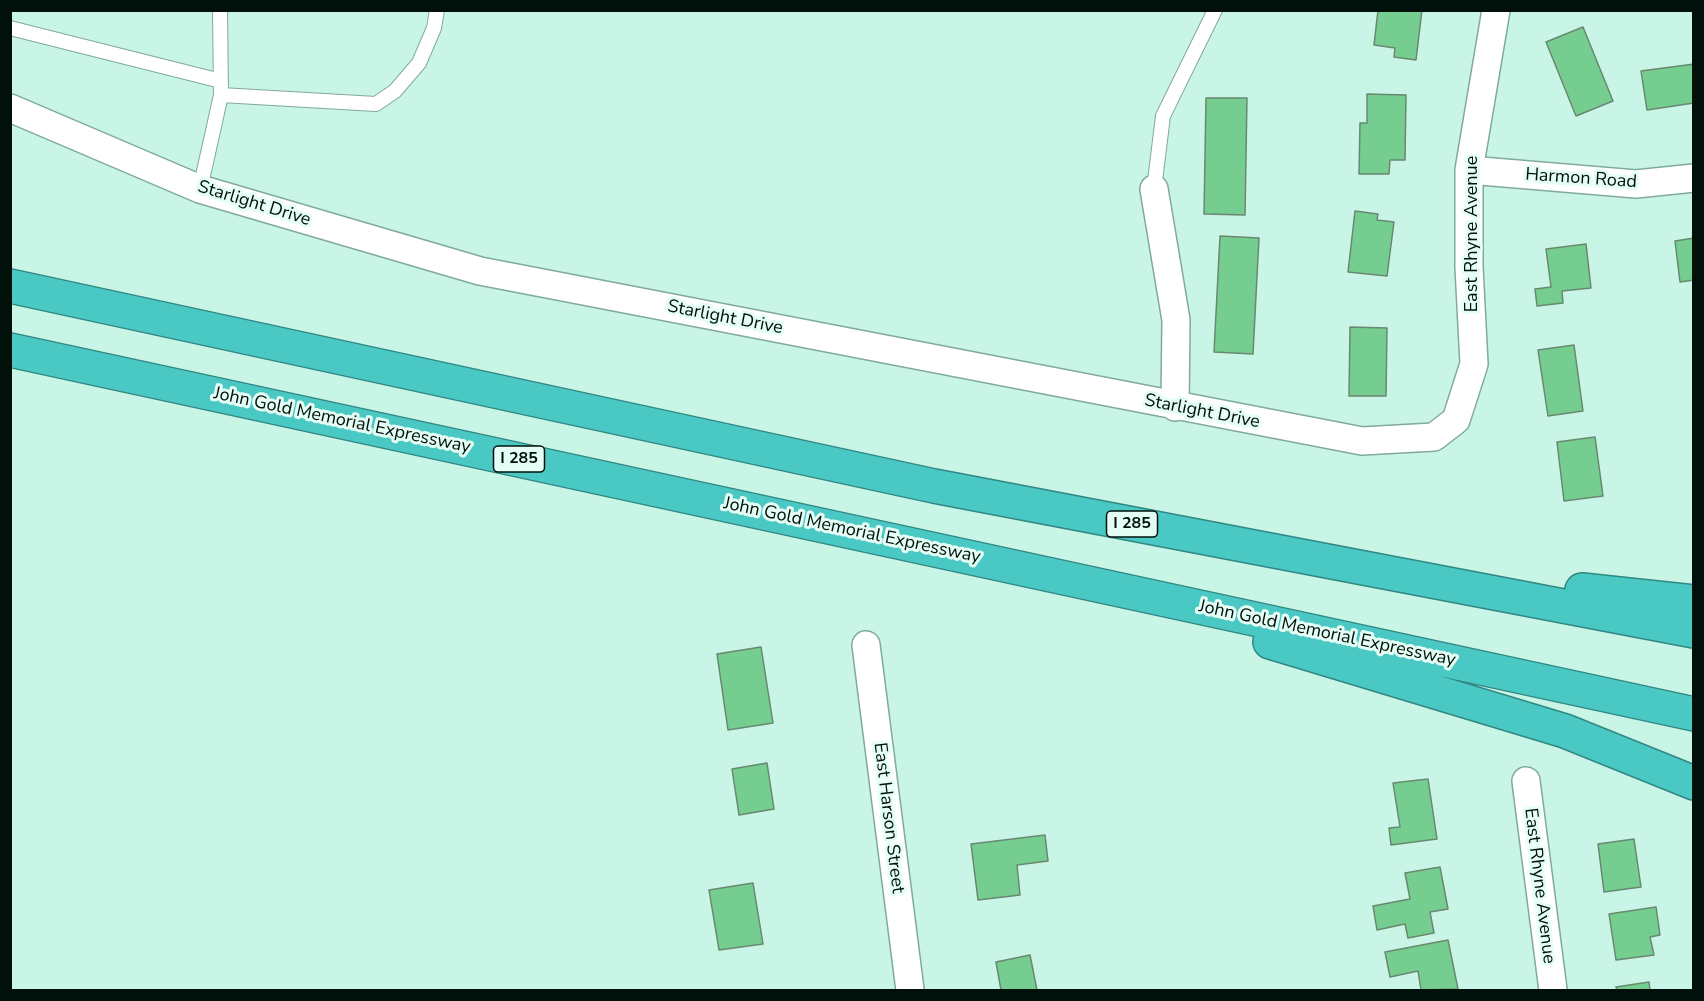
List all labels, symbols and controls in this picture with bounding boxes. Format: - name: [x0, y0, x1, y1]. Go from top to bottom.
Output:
- street label: East Rhyne Avenue: [1462, 156, 1484, 312]
- street label: Harmon Road: [1524, 164, 1638, 194]
- street label: Starlight Drive: [195, 177, 313, 231]
- street label: Starlight Drive: [665, 296, 785, 340]
- street label: John Gold Memorial Expressway: [212, 383, 472, 459]
- street label: Starlight Drive: [1142, 390, 1262, 434]
- road number: I 285: [494, 446, 544, 472]
- street label: John Gold Memorial Expressway: [722, 493, 982, 569]
- road number: I 285: [1106, 511, 1158, 537]
- street label: John Gold Memorial Expressway: [1197, 596, 1457, 672]
- street label: East Harson Street: [868, 741, 908, 895]
- street label: East Rhyne Avenue: [1519, 807, 1559, 965]

